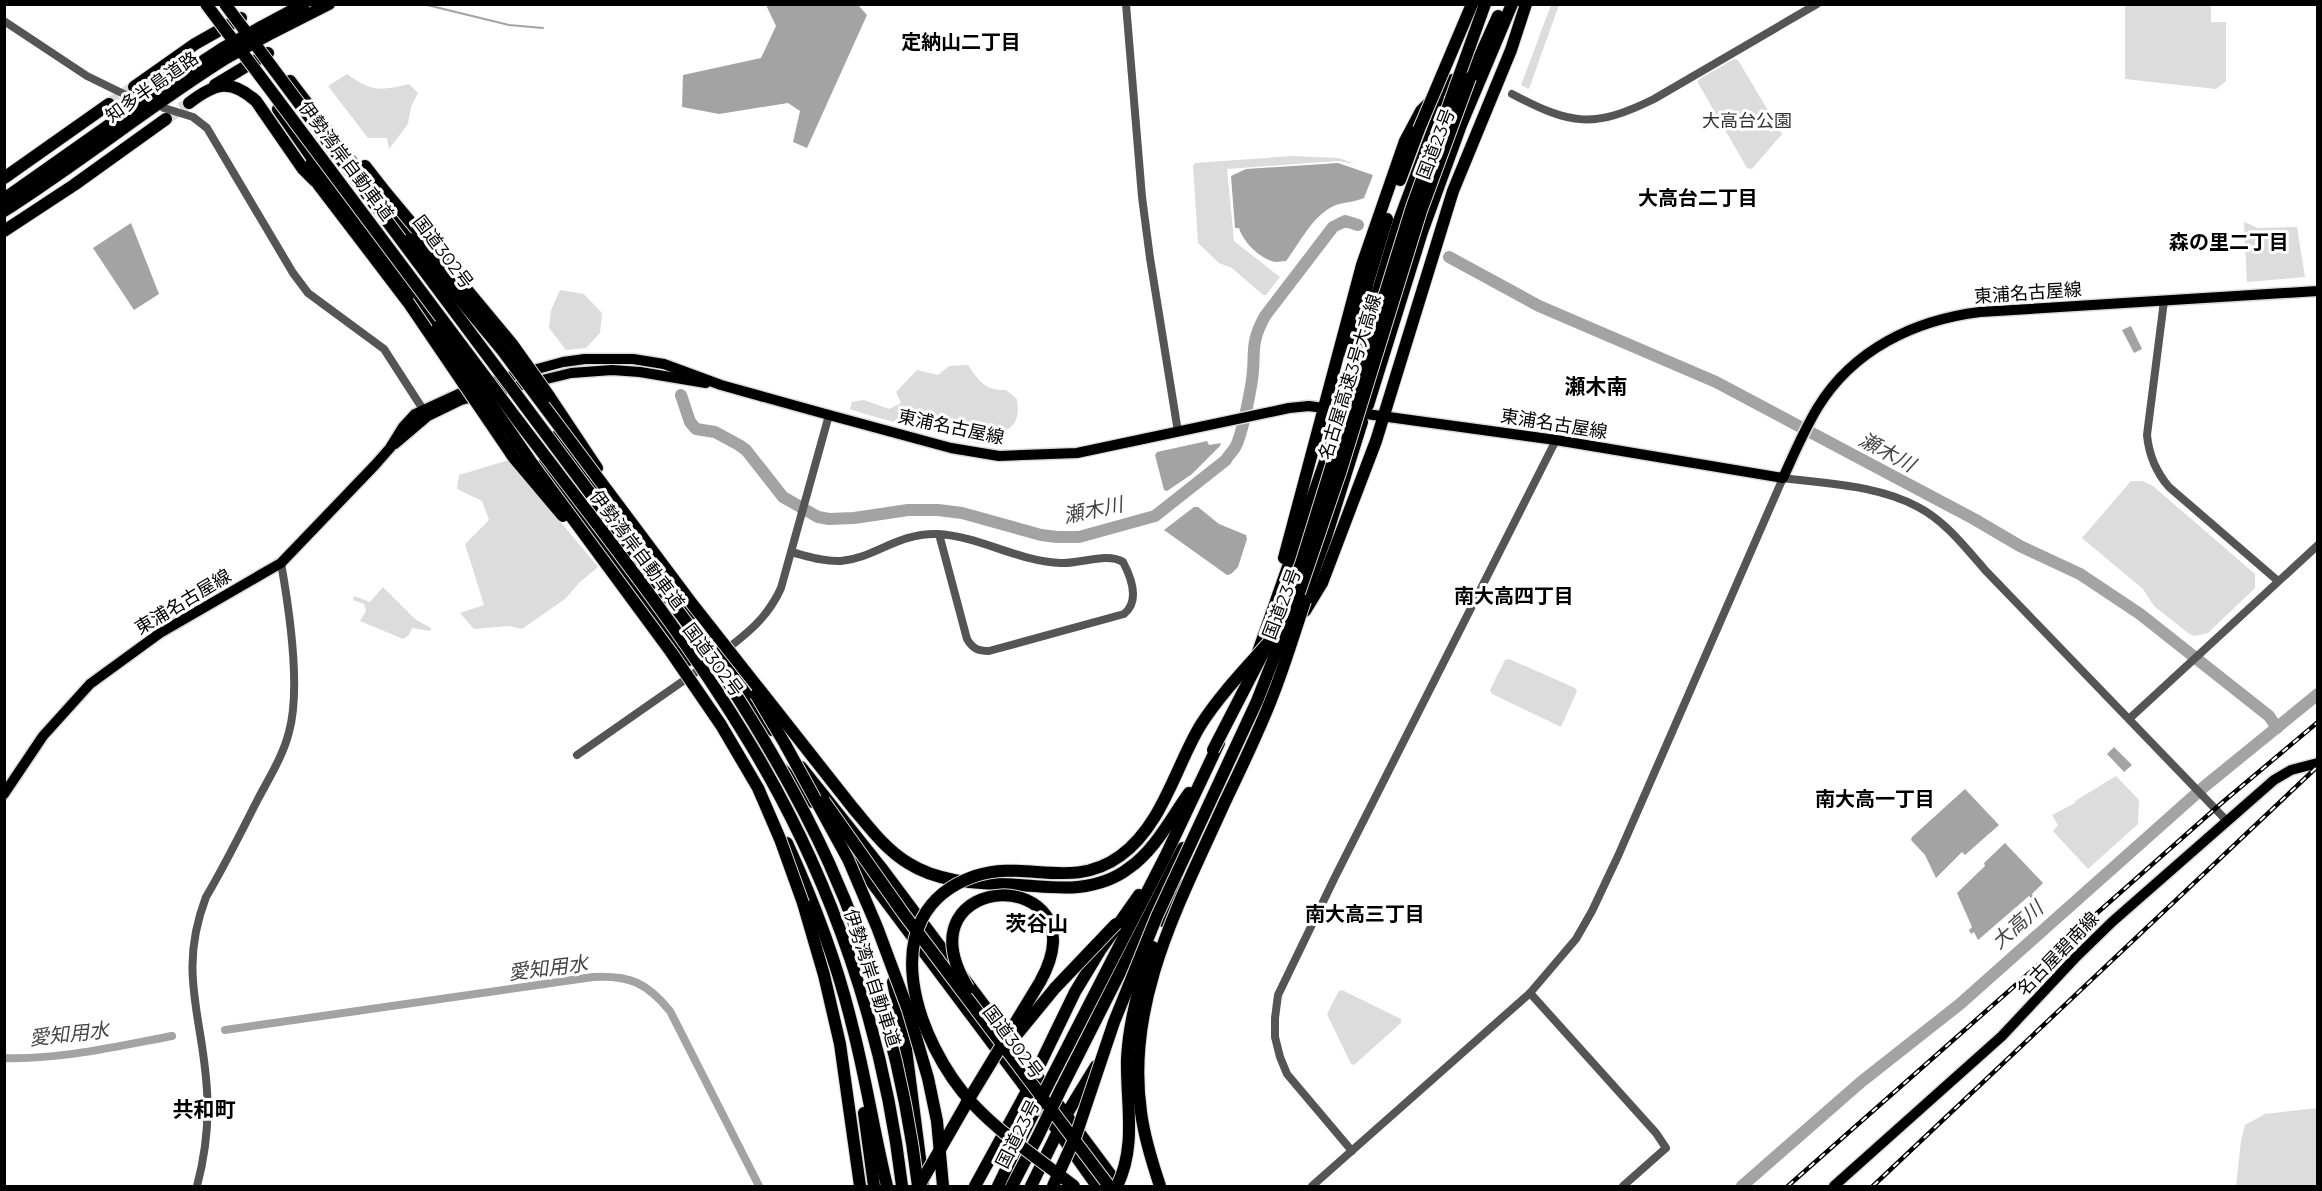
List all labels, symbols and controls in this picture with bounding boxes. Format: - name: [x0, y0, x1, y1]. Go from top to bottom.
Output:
- district label: 定納山二丁目: [901, 30, 1021, 54]
- street label: 知多半島道路: [101, 47, 203, 127]
- street label: 伊勢湾岸自動車道: [294, 97, 398, 225]
- street label: 国道23号: [1412, 105, 1460, 183]
- park label: 大高台公園: [1702, 110, 1792, 132]
- district label: 大高台二丁目: [1638, 186, 1758, 210]
- street label: 国道302号: [408, 211, 478, 293]
- district label: 森の里二丁目: [2169, 230, 2289, 254]
- street label: 東浦名古屋線: [1973, 278, 2083, 308]
- street label: 名古屋高速3号大高線: [1314, 291, 1386, 463]
- district label: 瀬木南: [1565, 374, 1628, 399]
- street label: 東浦名古屋線: [896, 405, 1006, 449]
- street label: 東浦名古屋線: [1499, 405, 1609, 443]
- water label: 瀬木川: [1855, 427, 1921, 478]
- street label: 伊勢湾岸自動車道: [585, 486, 689, 614]
- water label: 瀬木川: [1061, 492, 1127, 528]
- street label: 東浦名古屋線: [131, 565, 235, 639]
- street label: 国道23号: [1258, 565, 1306, 643]
- district label: 南大高四丁目: [1454, 584, 1574, 608]
- street label: 国道302号: [678, 619, 748, 701]
- district label: 南大高一丁目: [1815, 787, 1935, 811]
- water label: 大高川: [1986, 895, 2049, 954]
- district label: 南大高三丁目: [1305, 902, 1425, 926]
- street label: 伊勢湾岸自動車道: [839, 906, 905, 1050]
- street label: 名古屋碧南線: [2013, 908, 2103, 1000]
- district label: 茨谷山: [1006, 911, 1069, 936]
- water label: 愛知用水: [507, 951, 591, 985]
- street label: 国道302号: [978, 1001, 1048, 1083]
- water label: 愛知用水: [28, 1018, 112, 1050]
- street label: 国道23号: [991, 1096, 1045, 1172]
- district label: 共和町: [173, 1097, 236, 1122]

